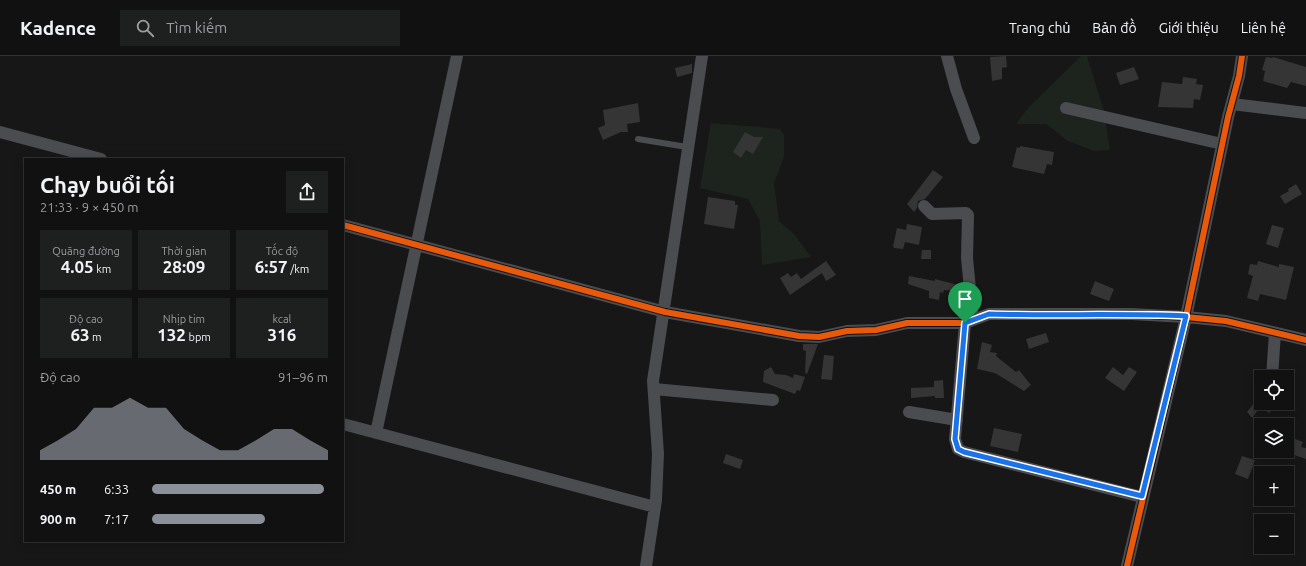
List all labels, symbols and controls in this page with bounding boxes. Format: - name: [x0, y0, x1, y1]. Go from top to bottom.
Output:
- search box: [120, 10, 400, 46]
- text: Kadence: [20, 17, 96, 39]
- icon: search: [134, 17, 156, 39]
- text: Tìm kiếm: [166, 19, 227, 36]
- text: Trang chủ: [1009, 20, 1070, 36]
- text: Bản đồ: [1092, 20, 1137, 36]
- text: Giới thiệu: [1159, 20, 1219, 36]
- text: Liên hệ: [1241, 20, 1286, 36]
- button: share: [286, 171, 328, 213]
- text: Chạy buổi tối: [40, 172, 175, 197]
- text: 21:33 · 9 × 450 m: [40, 200, 139, 214]
- text: Quãng đường: [52, 245, 120, 257]
- text: Thời gian: [161, 245, 207, 257]
- text: Tốc độ: [266, 245, 298, 257]
- text: 4.05: [61, 257, 94, 276]
- text: 28:09: [163, 257, 205, 276]
- text: 6:57: [255, 257, 288, 276]
- text: km: [94, 263, 111, 275]
- text: /km: [288, 263, 309, 275]
- pin: [948, 282, 982, 323]
- icon: arrive: [954, 288, 976, 310]
- text: Độ cao: [69, 313, 103, 325]
- text: Nhịp tim: [163, 313, 205, 325]
- text: kcal: [273, 313, 292, 325]
- text: 63: [70, 325, 90, 344]
- text: 132: [157, 325, 186, 344]
- text: 316: [268, 325, 296, 344]
- text: m: [90, 331, 102, 343]
- text: bpm: [186, 331, 211, 343]
- text: Độ cao: [40, 370, 80, 384]
- text: 91–96 m: [278, 370, 328, 384]
- map controls: [1254, 370, 1294, 554]
- button: locate: [1254, 370, 1294, 410]
- button: layers: [1254, 418, 1294, 458]
- button: +: [1254, 466, 1294, 506]
- text: 450 m: [40, 482, 76, 496]
- text: 6:33: [104, 482, 129, 496]
- text: 900 m: [40, 512, 76, 526]
- text: 7:17: [104, 512, 129, 526]
- button: −: [1254, 514, 1294, 554]

